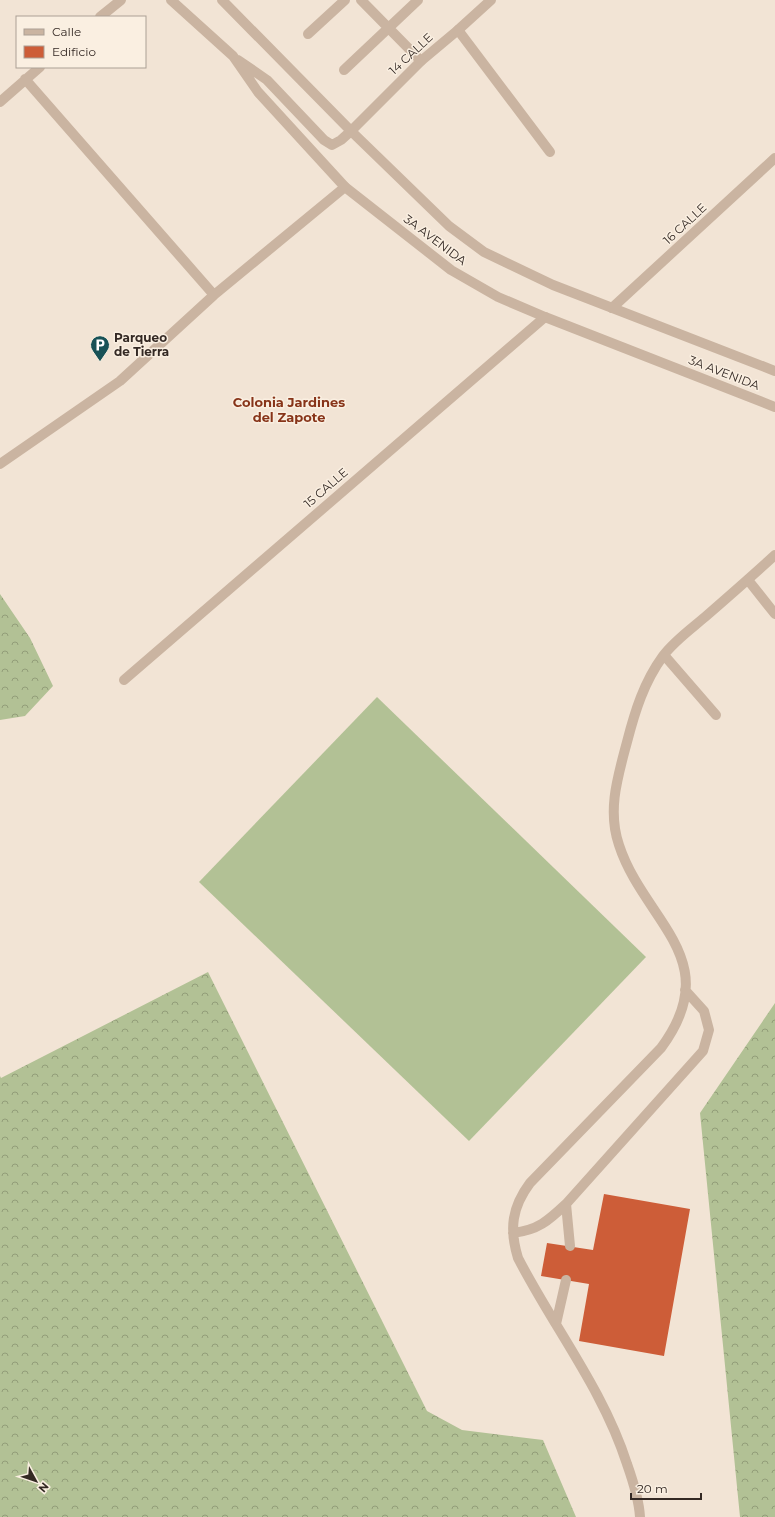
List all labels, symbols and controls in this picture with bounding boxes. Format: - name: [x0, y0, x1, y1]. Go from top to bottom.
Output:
- legend: [16, 16, 146, 68]
- text: Calle: [52, 24, 81, 39]
- street label: 14 CALLE: [386, 30, 436, 78]
- text: Edificio: [52, 44, 96, 59]
- street label: 16 CALLE: [660, 200, 709, 247]
- street label: 3A AVENIDA: [401, 211, 470, 268]
- place label: Parqueo de Tierra: [114, 330, 169, 359]
- parking icon: Parqueo de Tierra: [89, 334, 111, 362]
- street label: 3A AVENIDA: [687, 352, 762, 393]
- district label: Colonia Jardines del Zapote: [233, 394, 345, 425]
- street label: 15 CALLE: [301, 464, 351, 511]
- north arrow: [16, 1461, 56, 1501]
- scale bar: [631, 1475, 701, 1501]
- text: N: [35, 1480, 52, 1495]
- text: 20 m: [637, 1481, 668, 1496]

